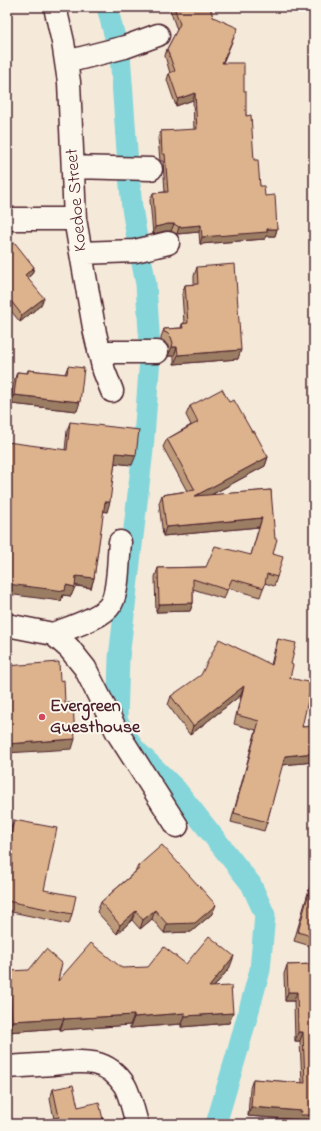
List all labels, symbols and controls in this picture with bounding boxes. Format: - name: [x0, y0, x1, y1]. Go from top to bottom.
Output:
- street label: Koedoe Street: [60, 147, 94, 253]
- place label: Evergreen Guesthouse: [50, 694, 141, 741]
- marker: Evergreen Guesthouse: [37, 712, 47, 722]

